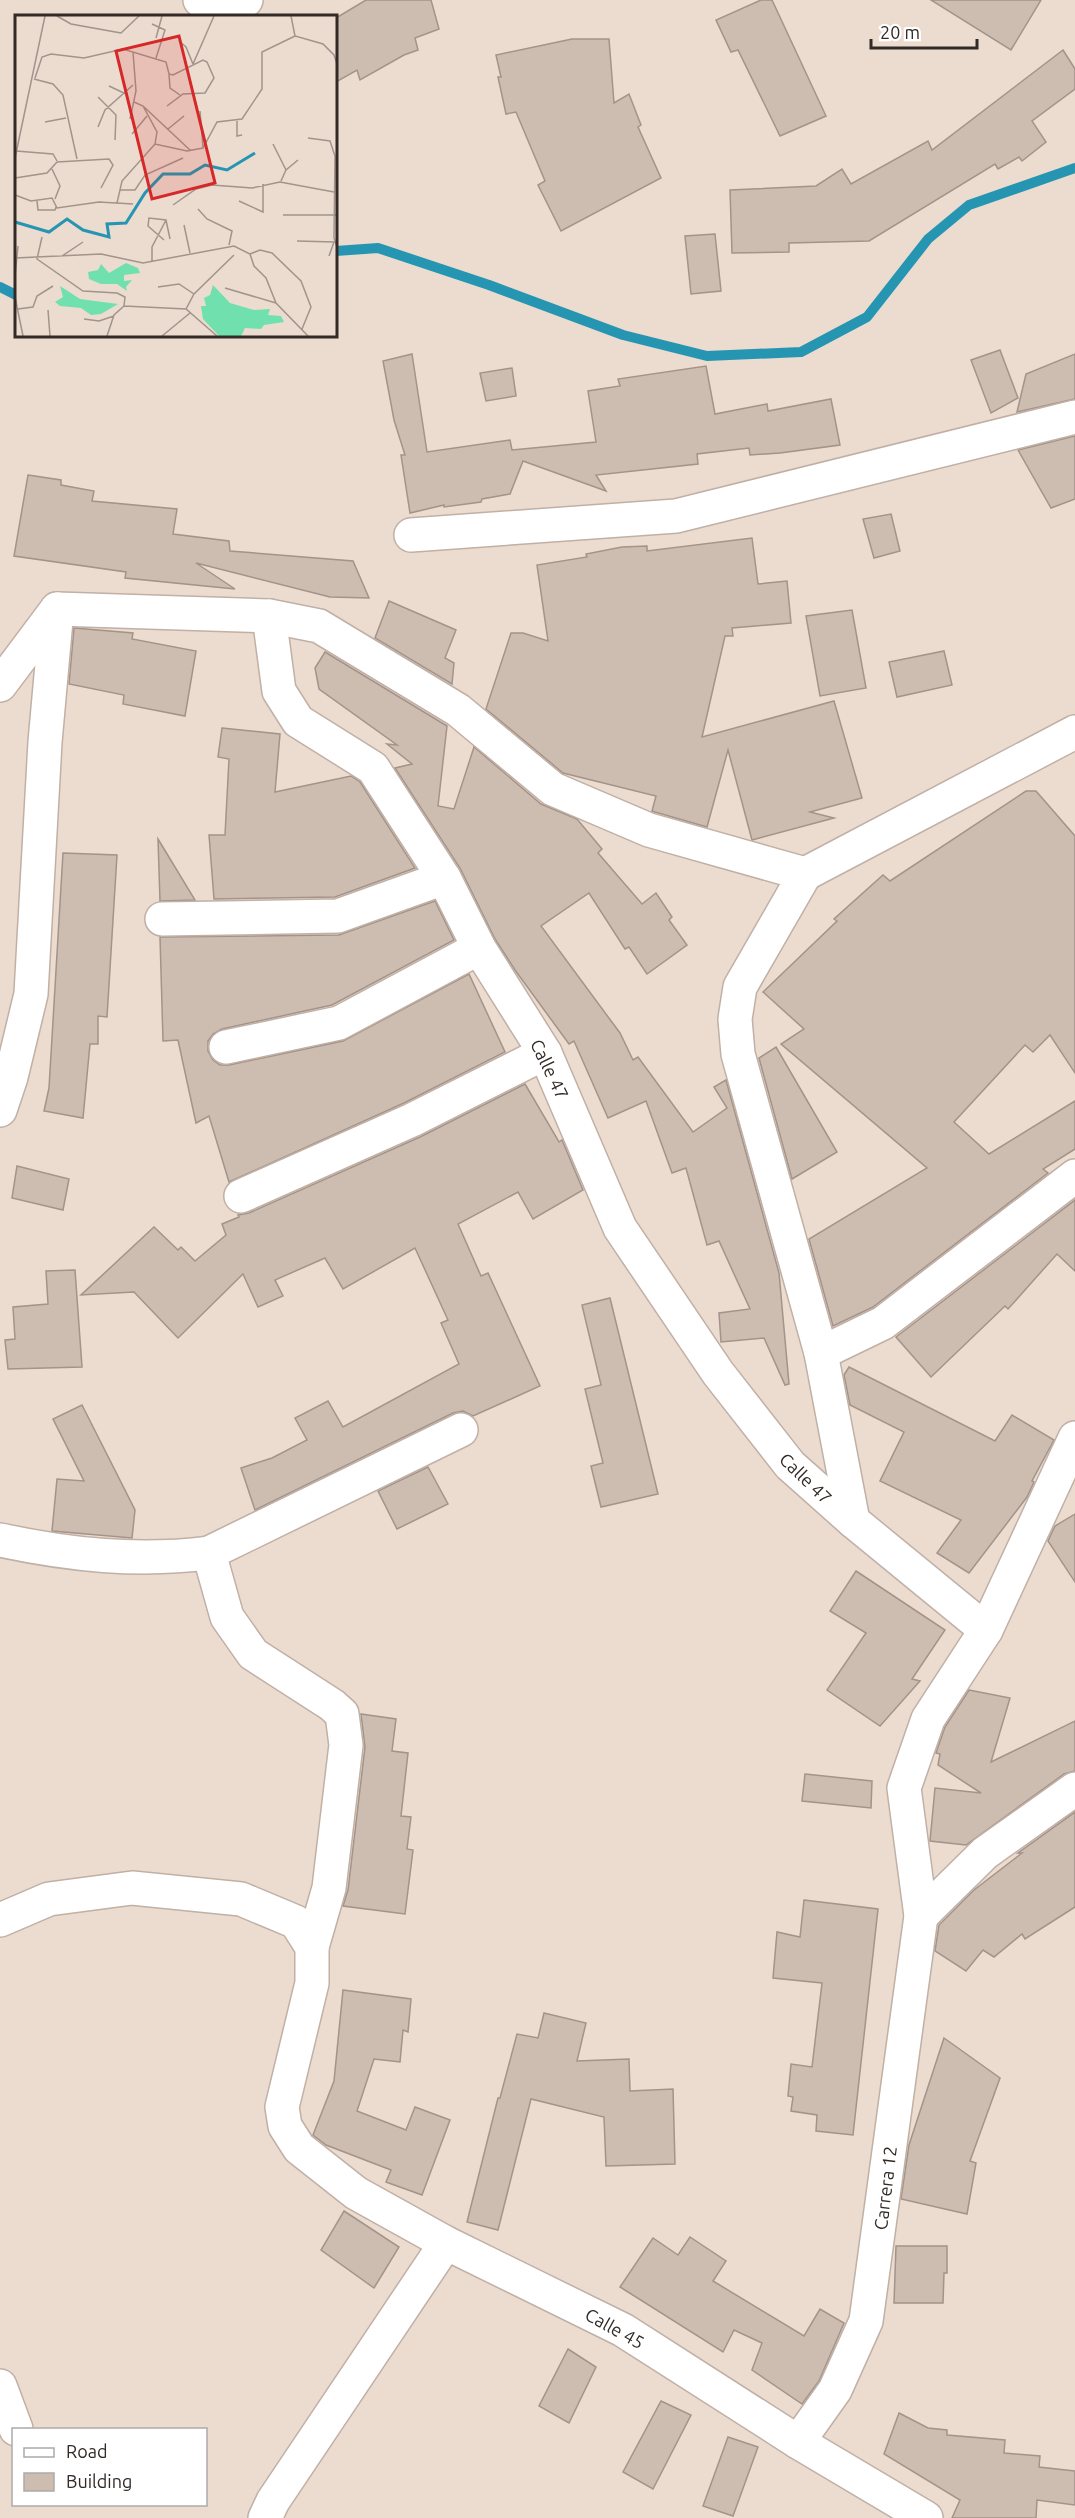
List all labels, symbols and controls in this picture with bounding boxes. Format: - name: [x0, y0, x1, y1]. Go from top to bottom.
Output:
- scale bar: [871, 12, 978, 50]
- inset map: [15, 15, 338, 338]
- text: 20 m: [880, 22, 920, 42]
- street label: Calle 47: [527, 1036, 573, 1102]
- street label: Calle 47: [776, 1449, 836, 1507]
- street label: Carrera 12: [870, 2145, 900, 2231]
- street label: Calle 45: [582, 2304, 648, 2352]
- legend: [12, 2428, 207, 2506]
- text: Road: [66, 2441, 108, 2461]
- text: Building: [66, 2471, 132, 2491]

